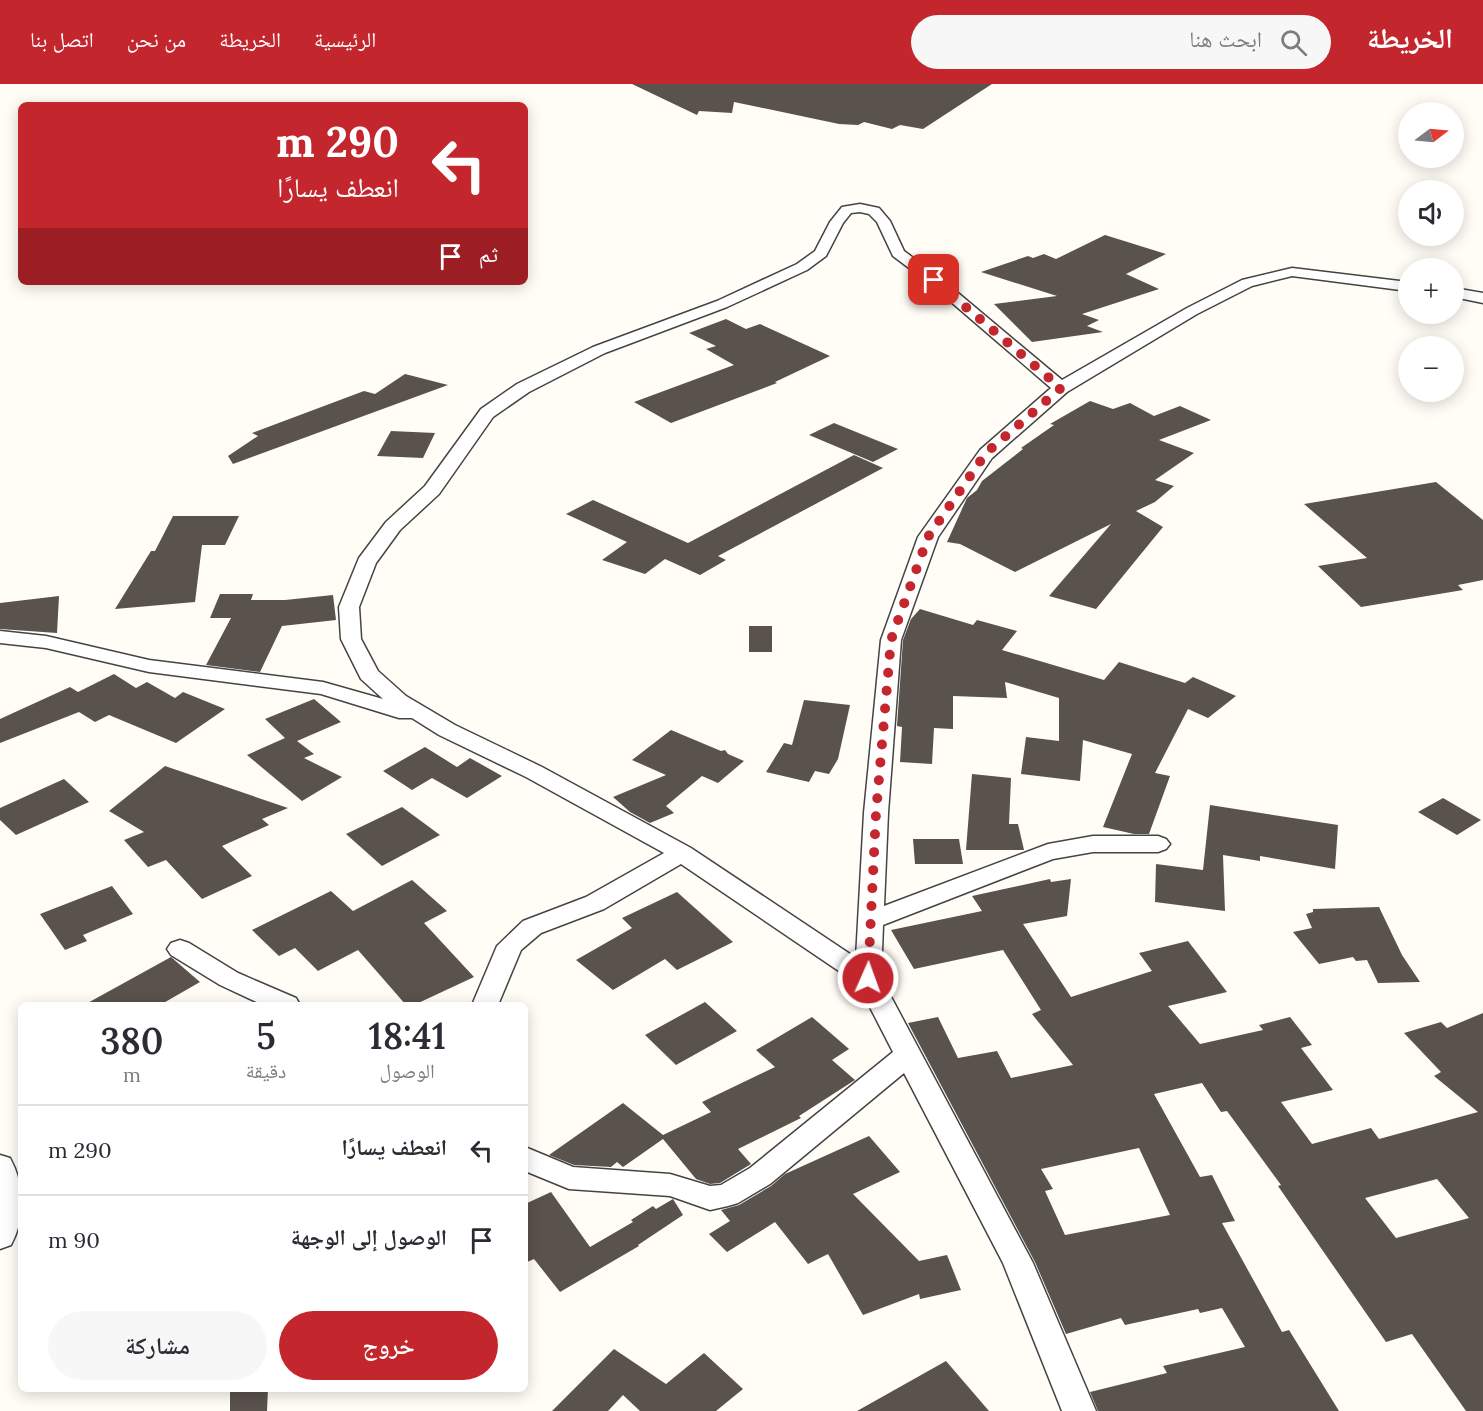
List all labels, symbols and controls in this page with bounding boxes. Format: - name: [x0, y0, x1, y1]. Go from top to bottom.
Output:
- search box: [911, 15, 1331, 69]
- text: الخريطة: [1367, 20, 1453, 56]
- text: ابحث هنا: [1189, 25, 1262, 53]
- text: اتصل بنا: [30, 26, 94, 53]
- text: من نحن: [127, 26, 186, 53]
- text: الخريطة: [219, 26, 281, 53]
- text: الرئيسية: [314, 26, 376, 53]
- icon: search: [1277, 26, 1310, 59]
- north arrow: [1398, 102, 1464, 168]
- map controls: [1398, 102, 1464, 402]
- text: 290 m: [276, 115, 399, 169]
- icon: left: [420, 126, 498, 204]
- text: انعطف يسارًا: [277, 170, 399, 204]
- button: sound: [1398, 180, 1464, 246]
- icon: arrive: [434, 240, 467, 273]
- text: ثم: [479, 240, 498, 268]
- pin: [908, 254, 959, 305]
- button: +: [1398, 258, 1464, 324]
- icon: arrive: [917, 263, 950, 296]
- button: −: [1398, 336, 1464, 402]
- position arrow: [836, 946, 900, 1010]
- text: 5: [256, 1013, 276, 1059]
- text: 18:41: [369, 1013, 446, 1059]
- text: 380: [100, 1018, 164, 1064]
- text: دقيقة: [246, 1058, 286, 1083]
- text: الوصول: [380, 1058, 435, 1083]
- text: m: [123, 1062, 141, 1087]
- text: انعطف يسارًا: [341, 1133, 447, 1161]
- icon: left: [465, 1134, 498, 1167]
- text: 290 m: [48, 1136, 112, 1164]
- text: الوصول إلى الوجهة: [291, 1223, 447, 1251]
- icon: arrive: [465, 1224, 498, 1257]
- text: 90 m: [48, 1226, 100, 1254]
- button: مشاركة: [48, 1311, 267, 1380]
- button: خروج: [279, 1311, 498, 1380]

